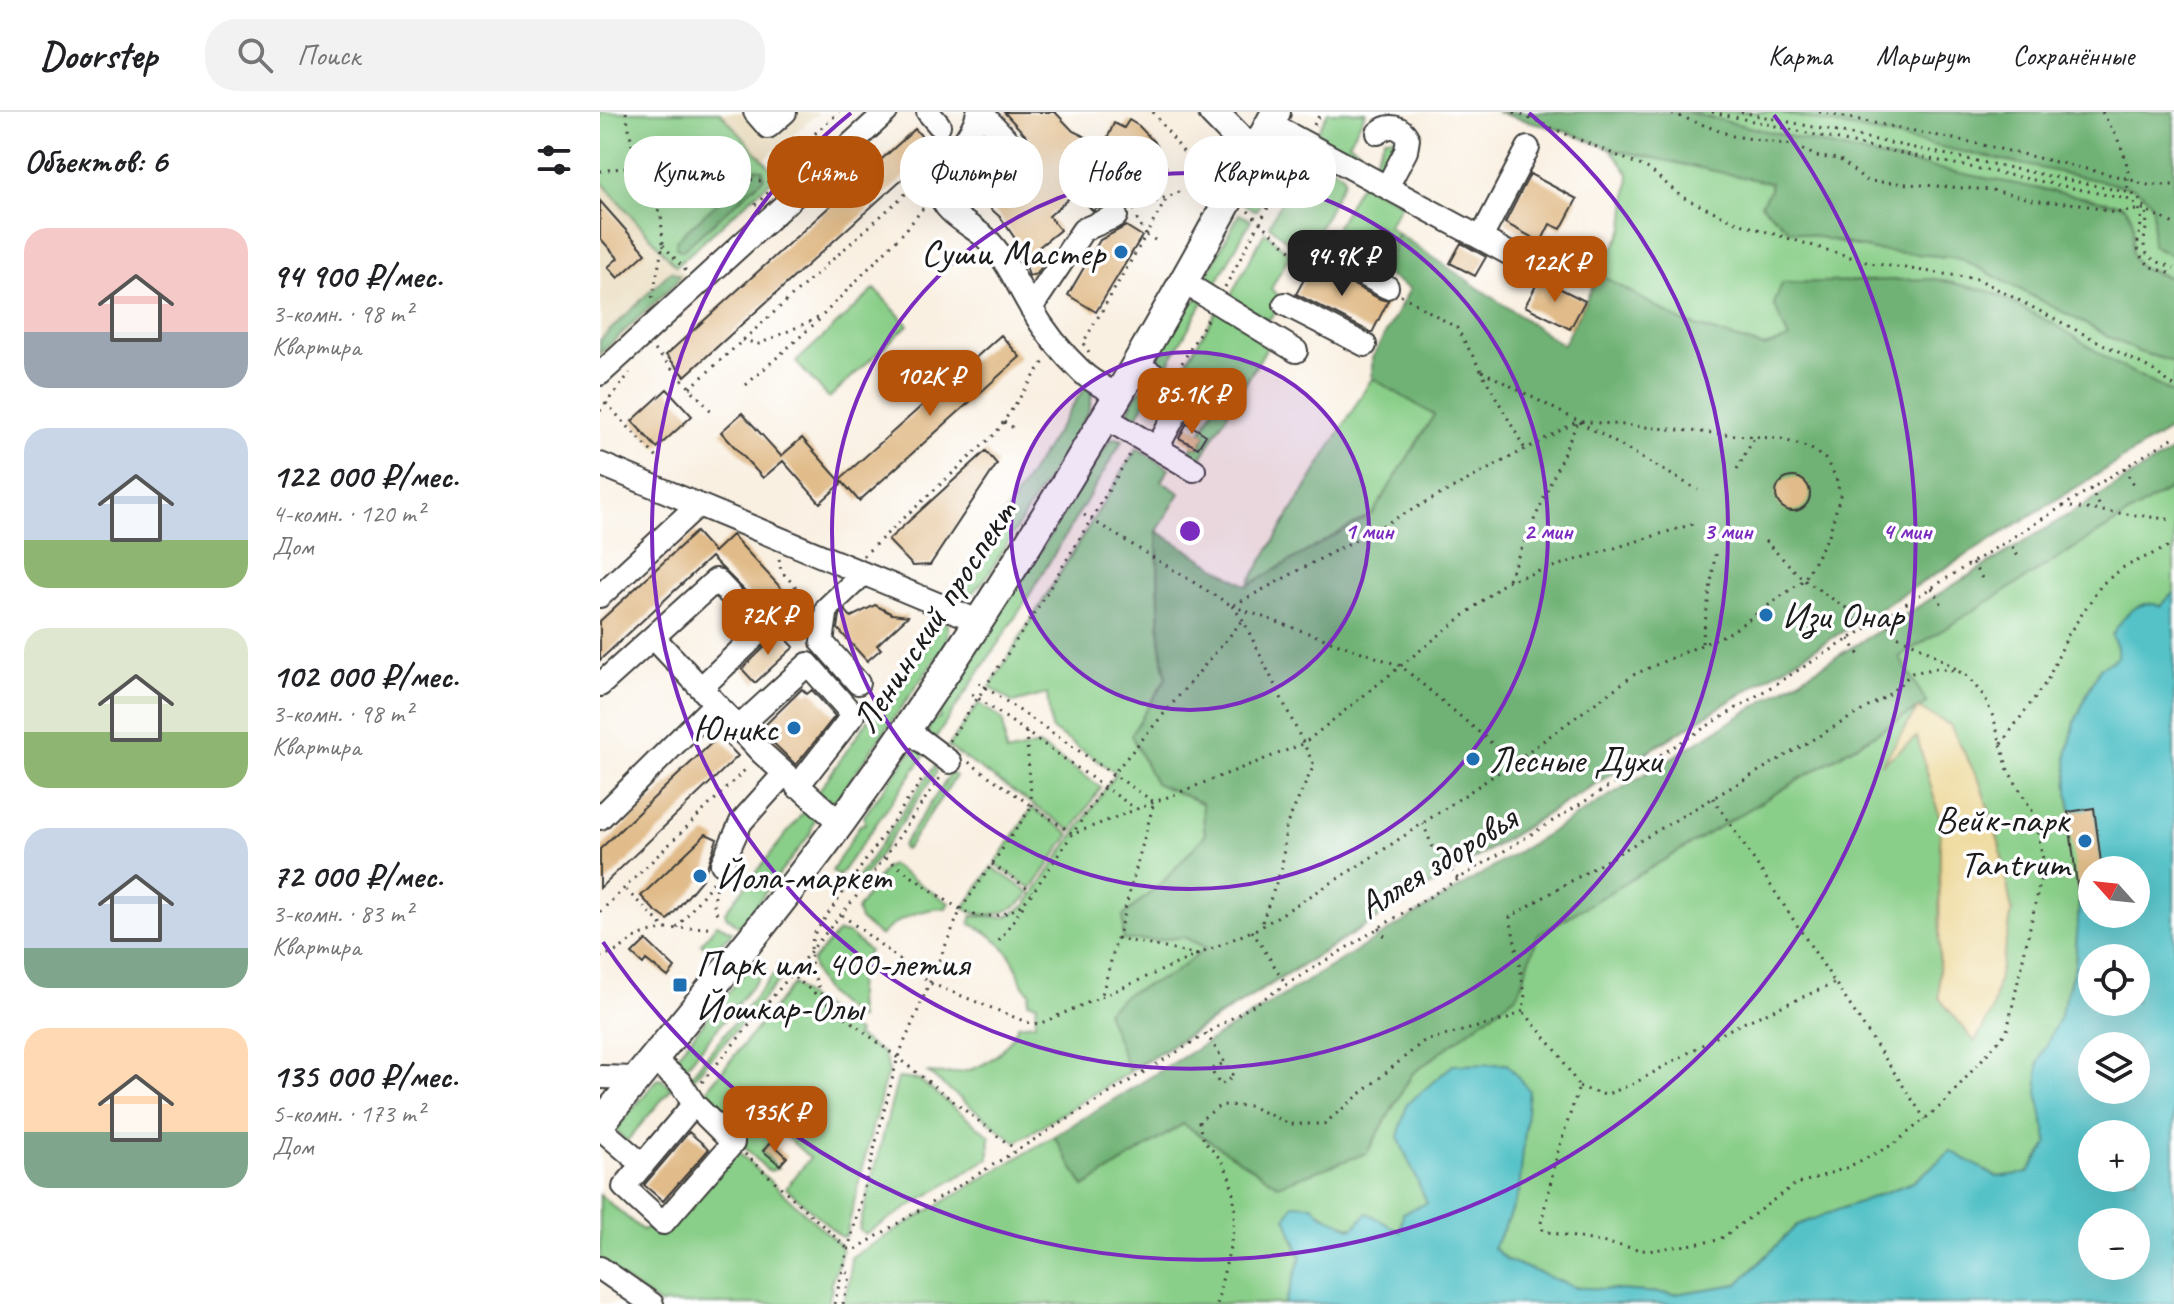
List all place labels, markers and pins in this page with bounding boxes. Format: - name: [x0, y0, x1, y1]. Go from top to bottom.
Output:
- place label: Суши Мастер: [921, 229, 1107, 276]
- pin: 94.9K ₽: [1268, 230, 1416, 298]
- pin: 122K ₽: [1490, 236, 1620, 304]
- marker: Суши Мастер: [1112, 243, 1130, 261]
- pin: 102K ₽: [865, 350, 995, 418]
- pin: 85.1K ₽: [1118, 368, 1266, 436]
- centre of rings: [1176, 517, 1204, 545]
- pin: 72K ₽: [712, 589, 824, 657]
- place label: Изи Онар: [1782, 592, 1906, 639]
- marker: Изи Онар: [1757, 606, 1775, 624]
- place label: Юникс: [693, 705, 780, 752]
- marker: Юникс: [785, 719, 803, 737]
- place label: Лесные Духи: [1489, 736, 1664, 783]
- marker: Лесные Духи: [1464, 750, 1482, 768]
- place label: Вейк-парк Tantrum: [1935, 796, 2073, 887]
- marker: Вейк-парк Tantrum: [2076, 832, 2094, 850]
- place label: Йола-маркет: [716, 853, 893, 900]
- marker: Йола-маркет: [691, 867, 709, 885]
- place label: Парк им. 400-летия Йошкар-Олы: [696, 940, 972, 1031]
- marker: Парк им. 400-летия Йошкар-Олы: [671, 976, 689, 994]
- pin: 135K ₽: [710, 1086, 840, 1154]

